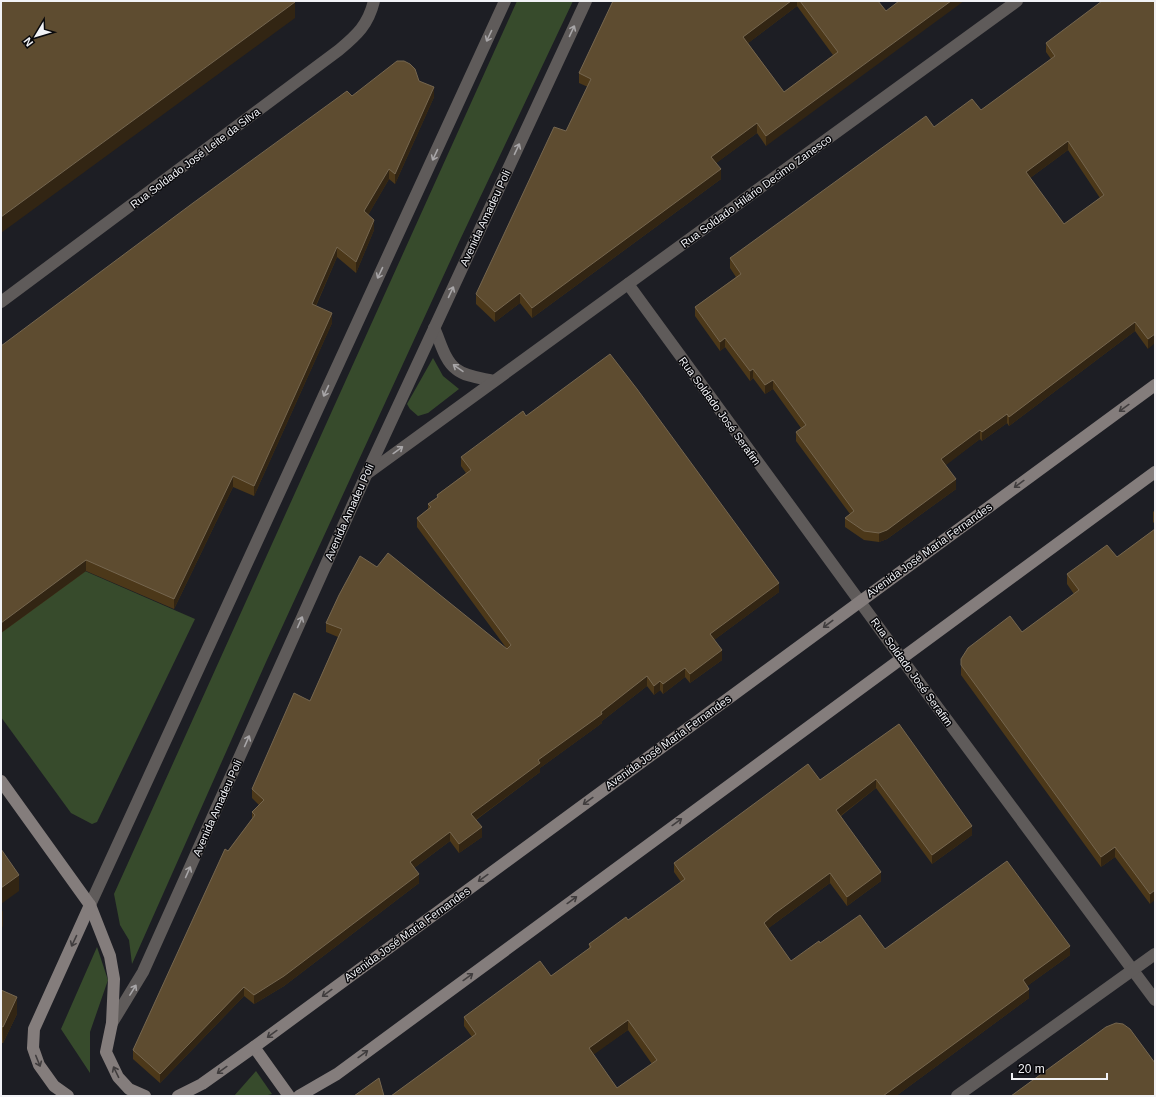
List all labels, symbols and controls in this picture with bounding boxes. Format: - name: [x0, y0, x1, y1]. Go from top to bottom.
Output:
- north arrow: [16, 16, 56, 56]
- one-way arrow: [569, 25, 576, 37]
- one-way arrow: [485, 30, 492, 42]
- text: N: [21, 35, 35, 49]
- street label: Rua Soldado José Leite da Silva: [128, 105, 263, 211]
- street label: Rua Soldado Hilário Decimo Zanesco: [678, 132, 834, 250]
- one-way arrow: [514, 143, 522, 155]
- one-way arrow: [430, 148, 438, 160]
- street label: Avenida Amadeu Poli: [458, 168, 512, 268]
- one-way arrow: [376, 266, 383, 278]
- one-way arrow: [448, 287, 455, 299]
- street label: Rua Soldado José Serafim: [677, 355, 763, 467]
- one-way arrow: [452, 364, 463, 373]
- one-way arrow: [322, 385, 329, 397]
- one-way arrow: [1118, 403, 1129, 412]
- one-way arrow: [392, 446, 403, 455]
- street label: Avenida Amadeu Poli: [322, 462, 376, 562]
- one-way arrow: [1013, 480, 1024, 488]
- street label: Avenida José Maria Fernandes: [864, 500, 994, 600]
- street label: Rua Soldado José Serafim: [869, 616, 955, 728]
- one-way arrow: [297, 617, 304, 629]
- one-way arrow: [822, 620, 833, 628]
- street label: Avenida José Maria Fernandes: [603, 692, 733, 792]
- one-way arrow: [244, 735, 251, 747]
- street label: Avenida Amadeu Poli: [190, 758, 244, 858]
- one-way arrow: [582, 797, 593, 805]
- one-way arrow: [671, 818, 682, 827]
- one-way arrow: [185, 867, 192, 879]
- one-way arrow: [478, 874, 489, 882]
- street label: Avenida José Maria Fernandes: [342, 884, 472, 984]
- one-way arrow: [567, 895, 578, 904]
- one-way arrow: [70, 934, 77, 946]
- one-way arrow: [462, 973, 473, 981]
- one-way arrow: [129, 984, 137, 996]
- one-way arrow: [322, 989, 333, 997]
- one-way arrow: [267, 1029, 278, 1038]
- one-way arrow: [358, 1050, 369, 1058]
- one-way arrow: [34, 1054, 42, 1066]
- scale bar: [1012, 1055, 1107, 1081]
- text: 20 m: [1018, 1062, 1045, 1076]
- one-way arrow: [112, 1066, 119, 1078]
- one-way arrow: [217, 1066, 228, 1074]

